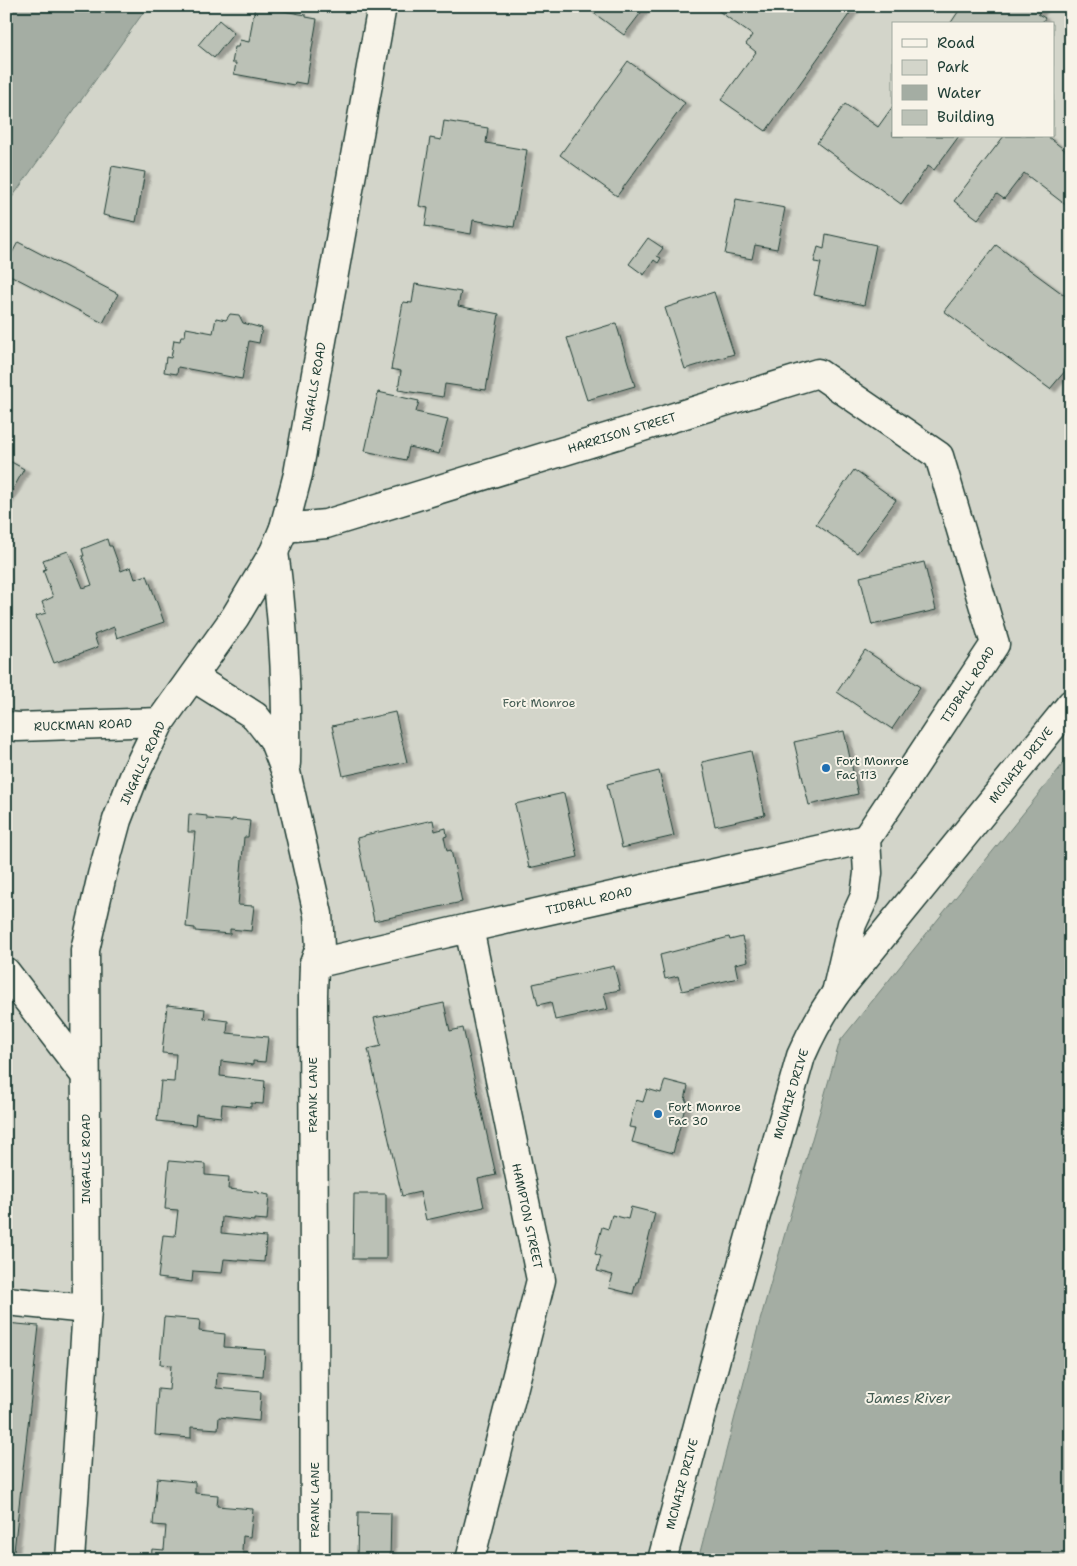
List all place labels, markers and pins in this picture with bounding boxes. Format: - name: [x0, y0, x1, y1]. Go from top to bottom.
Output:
- place label: Fort Monroe Fac 113: [836, 753, 909, 783]
- marker: Fort Monroe Fac 113: [820, 762, 832, 774]
- place label: Fort Monroe Fac 30: [668, 1099, 741, 1129]
- marker: Fort Monroe Fac 30: [652, 1108, 664, 1120]

